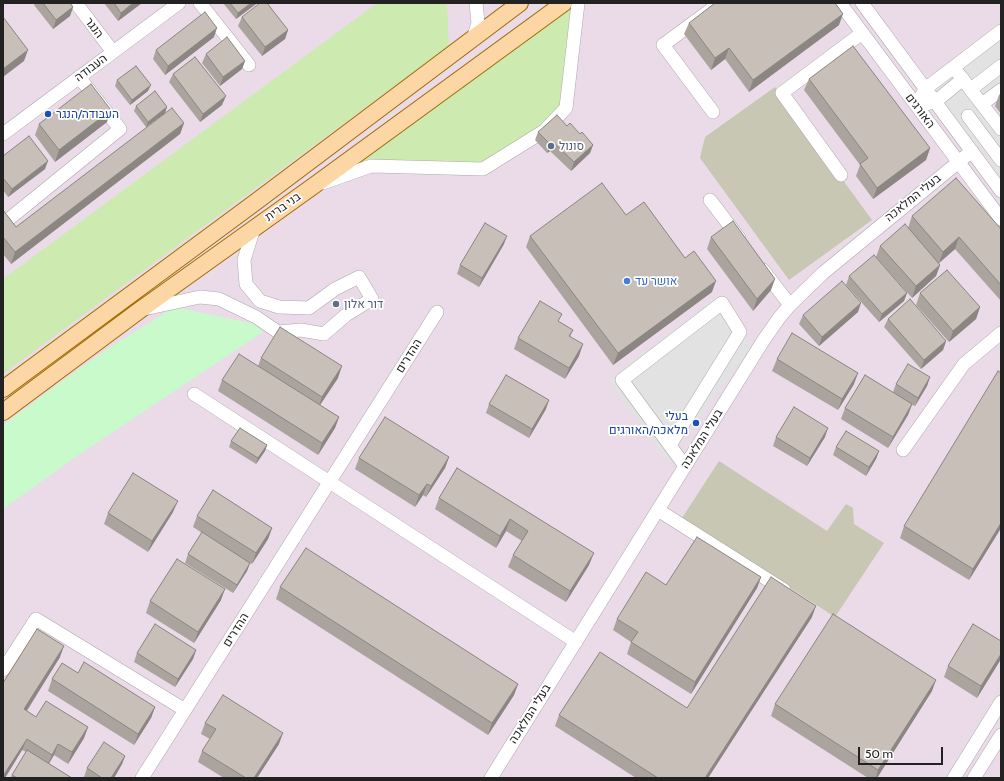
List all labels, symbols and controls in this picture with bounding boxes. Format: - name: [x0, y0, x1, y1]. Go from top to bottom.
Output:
- street label: הנגר: [82, 15, 106, 41]
- street label: העבודה: [72, 51, 110, 85]
- street label: האורגים: [902, 91, 938, 131]
- place label: העבודה/הנגר: [56, 107, 119, 121]
- marker: העבודה/הנגר: [43, 109, 53, 119]
- place label: סונול: [559, 139, 584, 153]
- marker: סונול: [546, 141, 556, 151]
- street label: בעלי המלאכה: [882, 171, 944, 225]
- street label: בני ברית: [262, 190, 304, 224]
- place label: אושר עד: [635, 274, 678, 288]
- marker: אושר עד: [622, 276, 632, 286]
- place label: דור אלון: [344, 297, 383, 311]
- marker: דור אלון: [331, 299, 341, 309]
- street label: ההדרים: [393, 336, 425, 376]
- street label: בעלי המלאכה: [678, 406, 726, 472]
- place label: בעלי מלאכה/האורגים: [609, 409, 688, 437]
- marker: בעלי מלאכה/האורגים: [691, 418, 701, 428]
- street label: ההדרים: [220, 610, 252, 650]
- street label: בעלי המלאכה: [506, 681, 554, 747]
- scale bar: [860, 739, 945, 765]
- text: 50 m: [865, 746, 893, 761]

